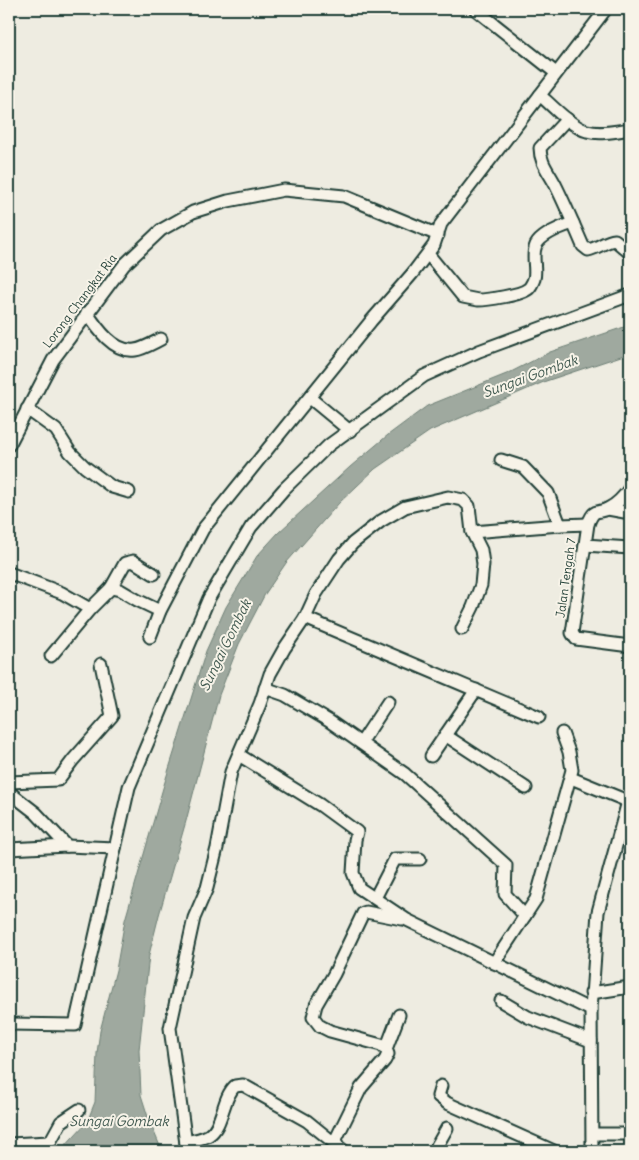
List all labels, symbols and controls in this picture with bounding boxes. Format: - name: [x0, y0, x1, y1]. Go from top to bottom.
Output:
- street label: Lorong Changkat Ria: [39, 251, 120, 351]
- water label: Sungai Gombak: [480, 350, 581, 401]
- street label: Jalan Tengah 7: [552, 537, 579, 619]
- water label: Sungai Gombak: [195, 596, 255, 694]
- water label: Sungai Gombak: [69, 1112, 170, 1130]

